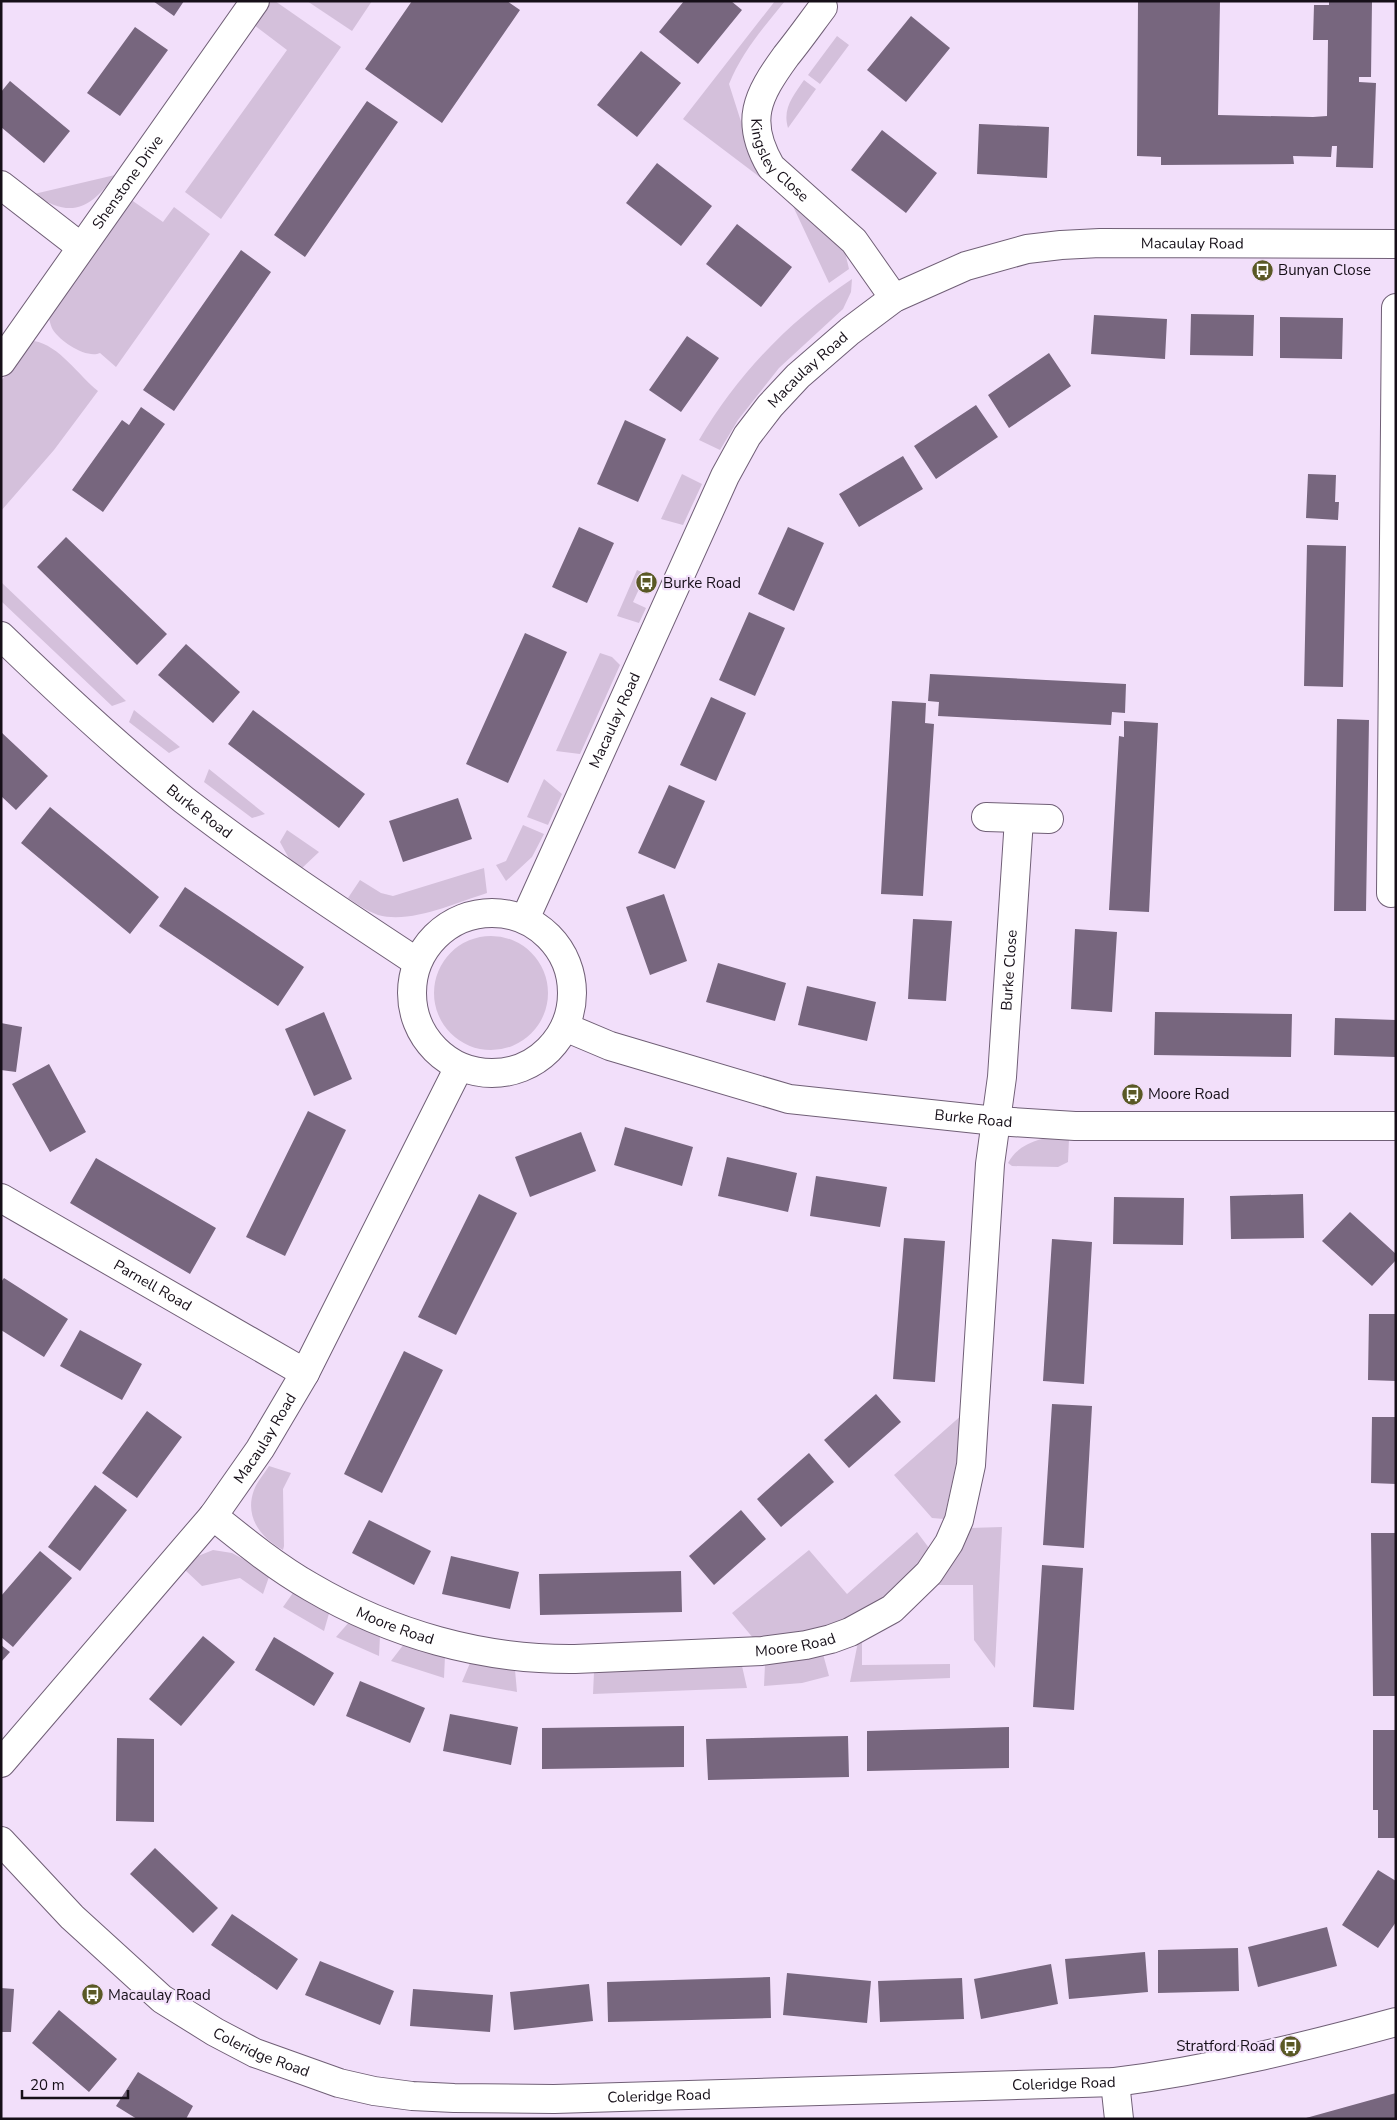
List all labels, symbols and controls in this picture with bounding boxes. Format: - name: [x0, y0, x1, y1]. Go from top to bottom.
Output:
- street label: Kingsley Close: [746, 118, 813, 206]
- street label: Shenstone Drive: [87, 131, 168, 233]
- street label: Macaulay Road: [1141, 233, 1244, 253]
- bus stop icon: Bunyan Close: [1250, 258, 1274, 282]
- place label: Bunyan Close: [1278, 260, 1371, 280]
- street label: Macaulay Road: [763, 327, 852, 412]
- bus stop icon: Burke Road: [635, 571, 659, 595]
- place label: Burke Road: [663, 573, 741, 593]
- street label: Macaulay Road: [584, 669, 645, 771]
- street label: Burke Road: [162, 780, 236, 843]
- street label: Burke Close: [996, 929, 1022, 1011]
- bus stop icon: Moore Road: [1120, 1082, 1144, 1106]
- place label: Moore Road: [1148, 1084, 1230, 1104]
- street label: Burke Road: [934, 1105, 1013, 1132]
- street label: Parnell Road: [110, 1255, 195, 1316]
- street label: Macaulay Road: [229, 1390, 301, 1487]
- street label: Moore Road: [353, 1602, 436, 1649]
- street label: Moore Road: [755, 1628, 839, 1661]
- bus stop icon: Macaulay Road: [80, 1983, 104, 2007]
- place label: Macaulay Road: [108, 1985, 211, 2005]
- street label: Coleridge Road: [210, 2023, 312, 2082]
- bus stop icon: Stratford Road: [1279, 2034, 1303, 2058]
- place label: Stratford Road: [1176, 2036, 1275, 2056]
- scale bar: [22, 2068, 129, 2100]
- street label: Coleridge Road: [1012, 2072, 1116, 2095]
- text: 20 m: [30, 2075, 65, 2095]
- street label: Coleridge Road: [607, 2084, 711, 2107]

